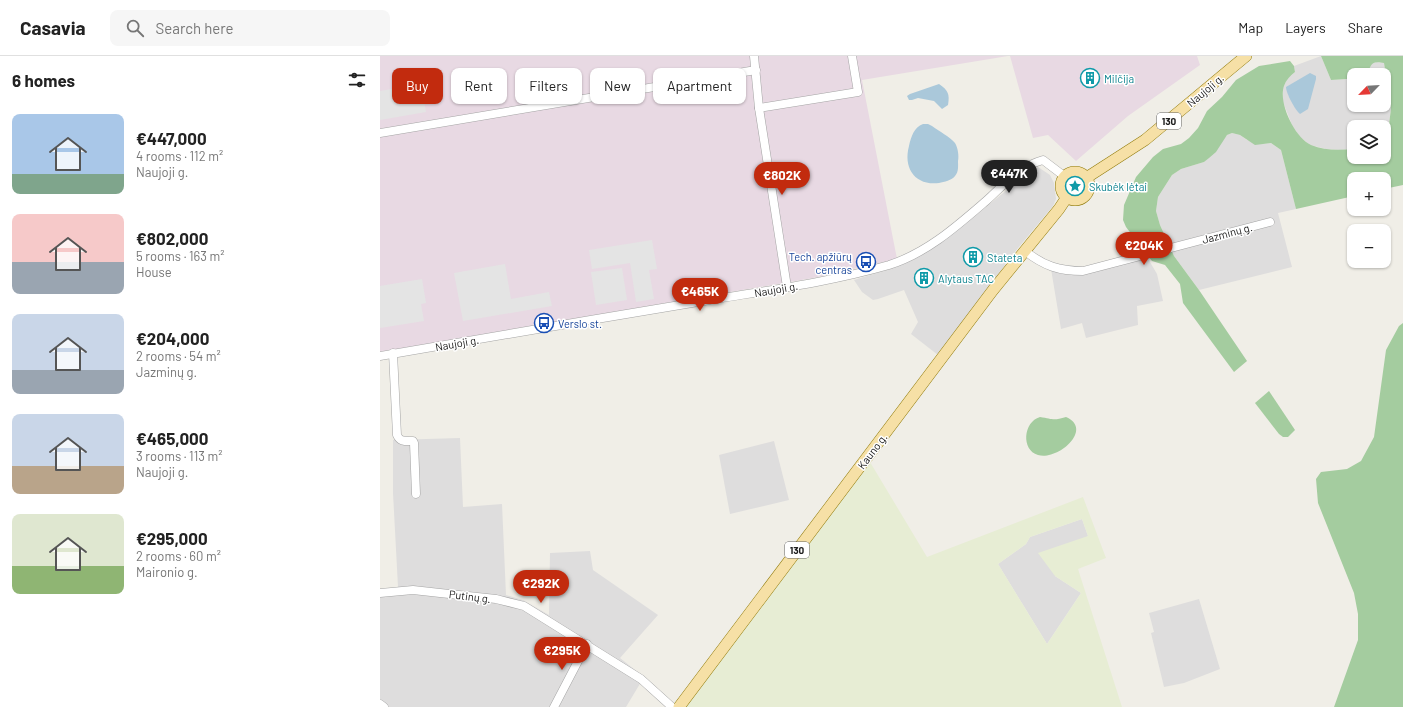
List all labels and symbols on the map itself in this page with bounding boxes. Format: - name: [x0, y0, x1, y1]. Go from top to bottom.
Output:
- building icon: Milčija: [1079, 67, 1101, 89]
- north arrow: [1347, 68, 1391, 112]
- street label: Naujoji g.: [1184, 71, 1226, 109]
- place label: Milčija: [1104, 72, 1134, 85]
- road number: 130: [1157, 113, 1181, 129]
- pin: €447K: [981, 160, 1037, 194]
- pin: €802K: [754, 162, 810, 196]
- place icon: Skubėk lėtai: [1064, 175, 1086, 197]
- place label: Skubėk lėtai: [1089, 180, 1147, 193]
- street label: Jazminų g.: [1200, 220, 1254, 246]
- pin: €204K: [1116, 232, 1172, 266]
- building icon: Stateta: [962, 246, 984, 268]
- place label: Tech. apžiūrų centras: [789, 250, 852, 276]
- bus stop icon: Tech. apžiūrų centras: [855, 251, 877, 273]
- place label: Stateta: [987, 251, 1022, 264]
- building icon: Alytaus TAC: [913, 267, 935, 289]
- place label: Alytaus TAC: [938, 272, 994, 285]
- pin: €465K: [672, 278, 728, 312]
- street label: Naujoji g.: [753, 279, 799, 299]
- bus stop icon: Verslo st.: [533, 312, 555, 334]
- place label: Verslo st.: [558, 317, 602, 330]
- street label: Naujoji g.: [434, 333, 480, 353]
- street label: Kauno g.: [854, 431, 890, 471]
- road number: 130: [785, 542, 809, 558]
- pin: €292K: [513, 570, 569, 604]
- street label: Putinų g.: [448, 587, 492, 605]
- pin: €295K: [534, 637, 590, 671]

